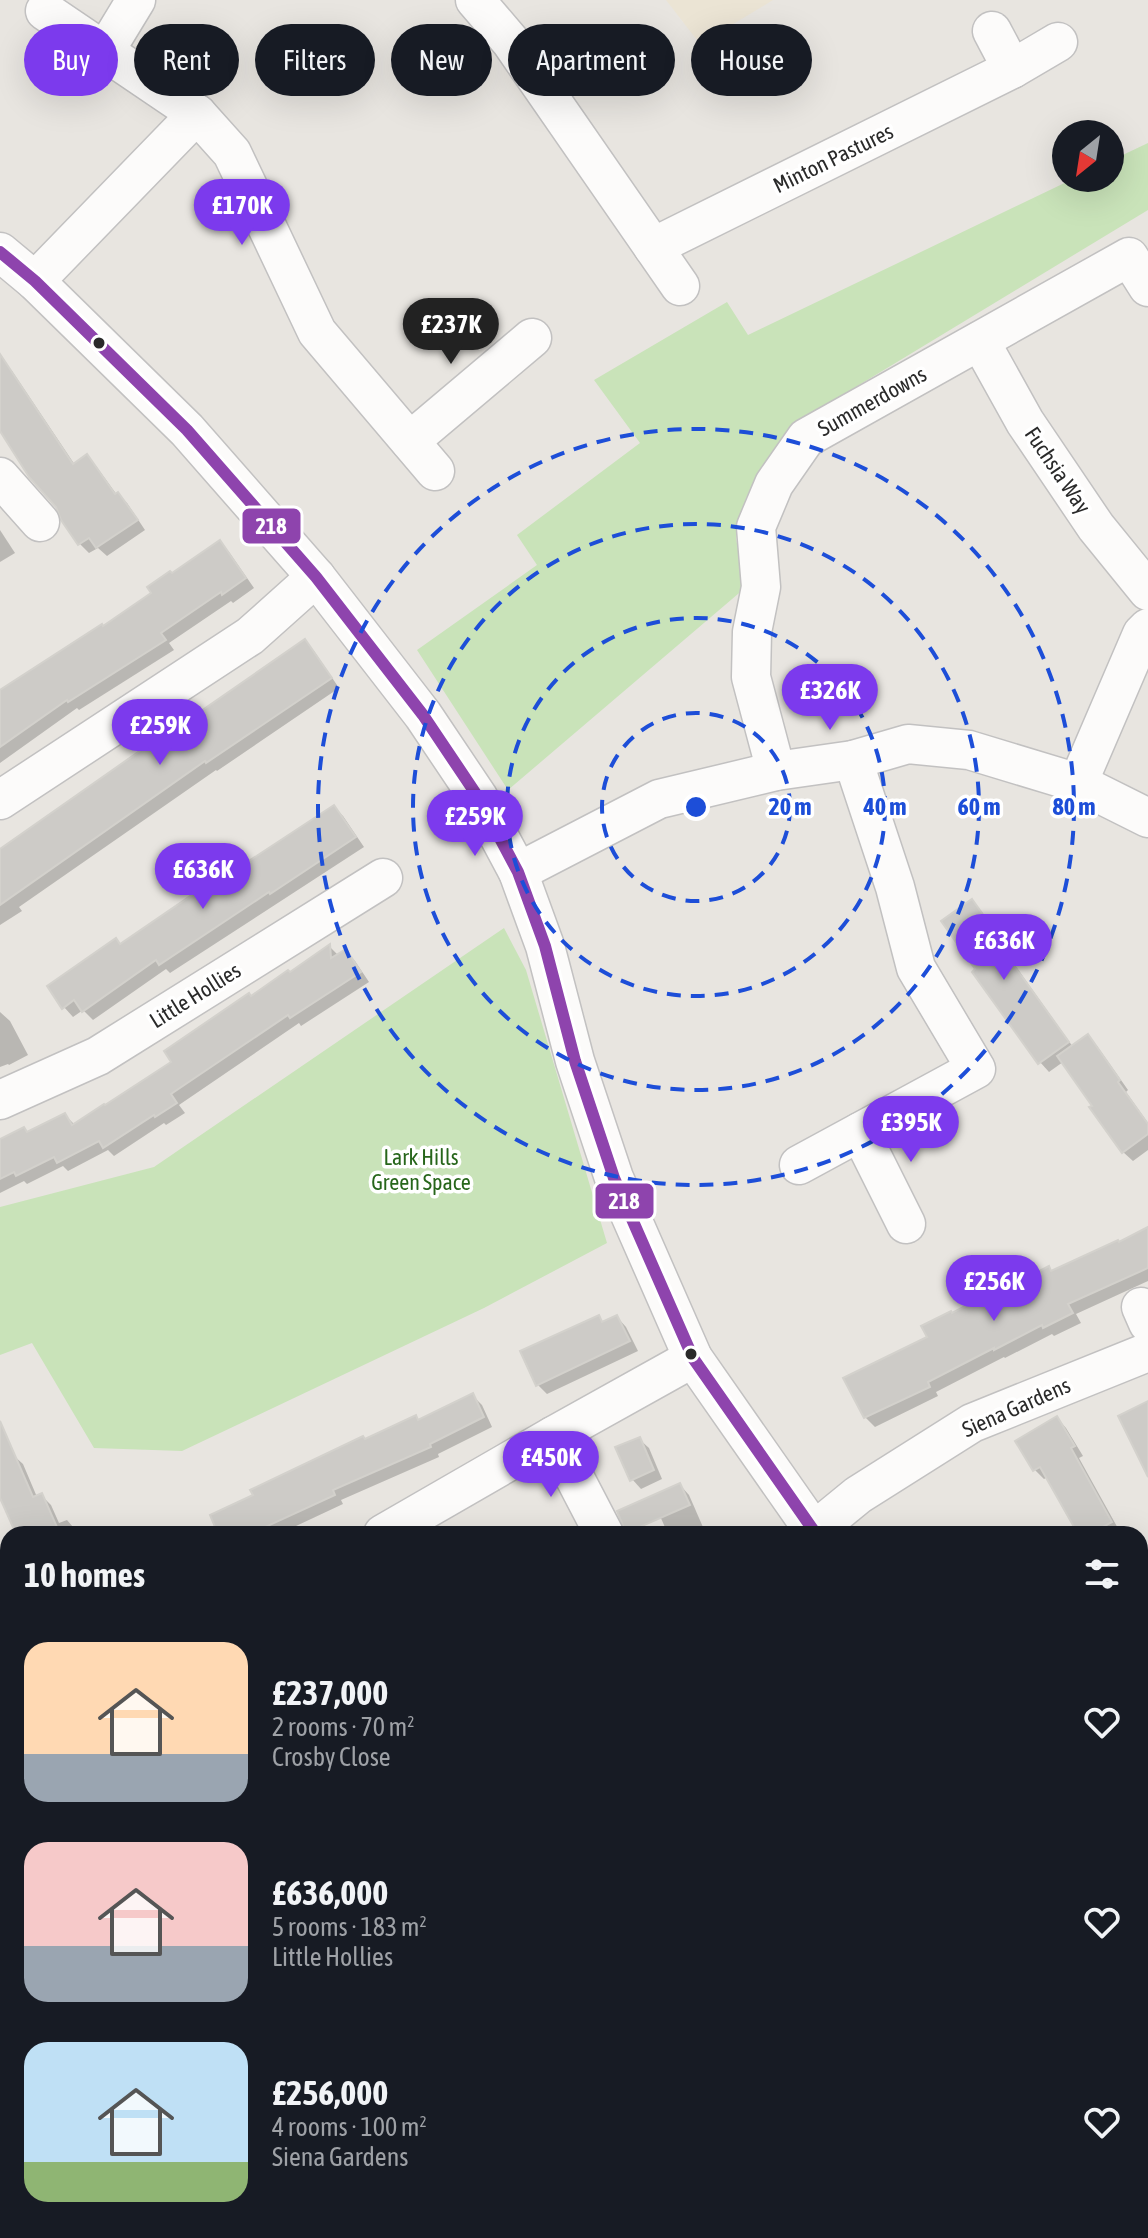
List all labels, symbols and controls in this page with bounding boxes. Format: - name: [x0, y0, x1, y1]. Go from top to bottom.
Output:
- chip: Buy: [24, 24, 118, 96]
- chip: Rent: [134, 24, 239, 96]
- chip: Filters: [255, 24, 375, 96]
- chip: New: [391, 24, 492, 96]
- chip: Apartment: [508, 24, 675, 96]
- chip: House: [691, 24, 812, 96]
- street label: Minton Pastures: [769, 118, 897, 198]
- north arrow: [1052, 120, 1124, 192]
- map controls: [1052, 120, 1124, 192]
- pin: £170K: [186, 179, 298, 247]
- text: £170K: [212, 190, 272, 220]
- pin: £237K: [395, 298, 507, 366]
- text: £237K: [421, 309, 481, 339]
- unlabelled marker: [91, 335, 107, 351]
- street label: Summerdowns: [813, 360, 931, 441]
- street label: Fuchsia Way: [1020, 422, 1096, 518]
- line badge: 218: [241, 507, 302, 545]
- text: 218: [255, 513, 287, 539]
- pin: £326K: [774, 664, 886, 732]
- text: £326K: [800, 675, 860, 705]
- pin: £259K: [104, 699, 216, 767]
- text: £259K: [130, 710, 190, 740]
- pin: £259K: [419, 790, 531, 858]
- centre of rings: [682, 793, 710, 821]
- text: 20 m: [768, 793, 812, 820]
- text: 40 m: [862, 793, 907, 820]
- text: 60 m: [957, 793, 1001, 820]
- text: 80 m: [1052, 793, 1096, 820]
- text: £259K: [445, 801, 505, 831]
- pin: £636K: [147, 843, 259, 911]
- text: £636K: [173, 854, 233, 884]
- pin: £636K: [948, 914, 1060, 982]
- text: £636K: [974, 925, 1034, 955]
- street label: Little Hollies: [145, 957, 246, 1033]
- pin: £395K: [855, 1096, 967, 1164]
- text: £395K: [881, 1107, 941, 1137]
- park label: Lark Hills Green Space: [371, 1144, 471, 1195]
- line badge: 218: [594, 1182, 655, 1220]
- text: 218: [608, 1188, 640, 1214]
- pin: £256K: [938, 1255, 1050, 1323]
- text: £256K: [964, 1266, 1024, 1296]
- unlabelled marker: [683, 1346, 699, 1362]
- street label: Siena Gardens: [958, 1372, 1074, 1442]
- pin: £450K: [495, 1431, 607, 1499]
- text: £450K: [521, 1442, 581, 1472]
- icon: filters: [1080, 1552, 1124, 1596]
- text: 10 homes: [24, 1555, 145, 1594]
- text: £237,000: [272, 1673, 388, 1712]
- icon: home: [88, 1674, 184, 1770]
- icon: heart: [1080, 1700, 1124, 1744]
- text: 2 rooms · 70 m²: [272, 1712, 414, 1742]
- text: Crosby Close: [272, 1742, 391, 1772]
- text: £636,000: [272, 1873, 388, 1912]
- icon: home: [88, 1874, 184, 1970]
- icon: heart: [1080, 1900, 1124, 1944]
- text: 5 rooms · 183 m²: [272, 1912, 427, 1942]
- text: Little Hollies: [272, 1942, 393, 1972]
- text: £256,000: [272, 2073, 388, 2112]
- icon: home: [88, 2074, 184, 2170]
- icon: heart: [1080, 2100, 1124, 2144]
- text: 4 rooms · 100 m²: [272, 2112, 427, 2142]
- text: Siena Gardens: [272, 2142, 408, 2172]

